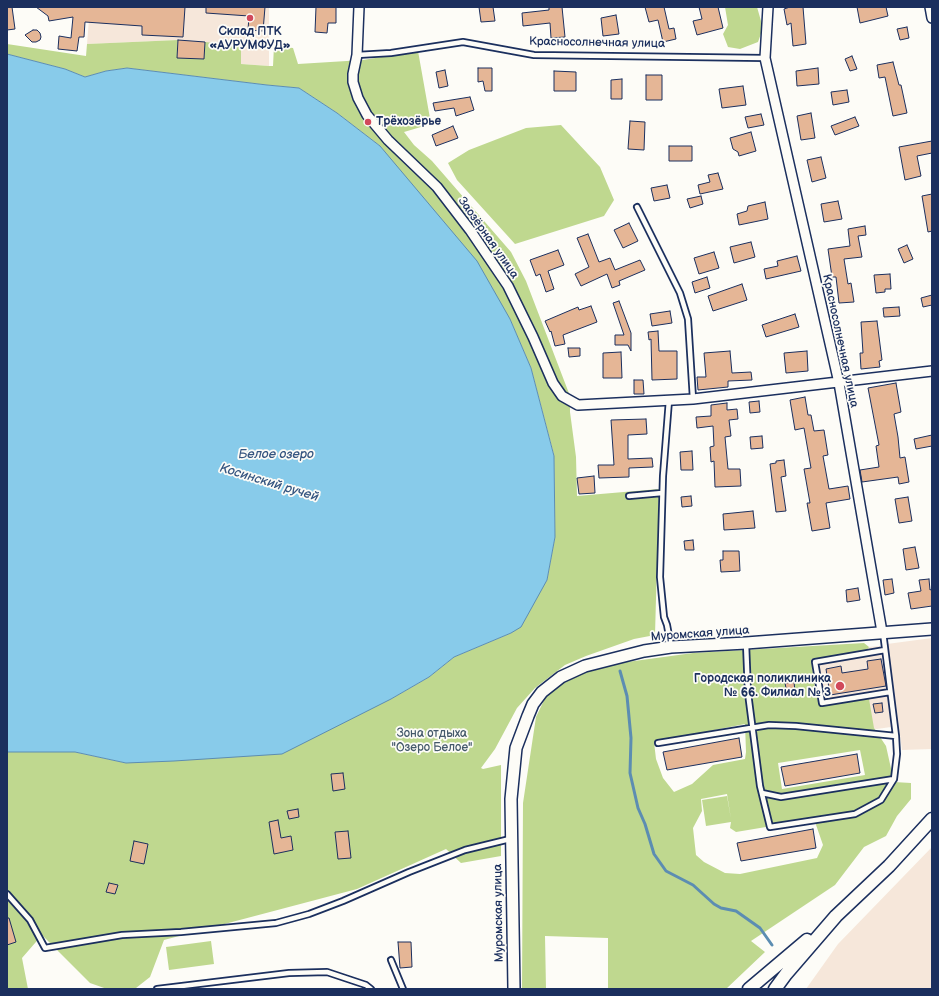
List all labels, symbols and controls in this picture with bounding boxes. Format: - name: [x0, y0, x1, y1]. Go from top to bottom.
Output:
- marker: Склад ПТК «АУРУМФУД»: [245, 13, 255, 23]
- place label: Склад ПТК «АУРУМФУД»: [209, 25, 291, 53]
- street label: Красносолнечная улица: [529, 35, 665, 51]
- place label: Трёхозёрье: [376, 115, 441, 129]
- marker: Трёхозёрье: [363, 117, 373, 127]
- street label: Заозёрная улица: [454, 194, 522, 282]
- street label: Красносолнечная улица: [819, 273, 861, 409]
- water label: Белое озеро: [238, 447, 314, 463]
- water label: Косинский ручей: [218, 461, 320, 505]
- street label: Муромская улица: [650, 623, 750, 645]
- place label: Городская поликлиника № 66. Филиал № 3: [694, 672, 831, 700]
- marker: Городская поликлиника № 66. Филиал № 3: [834, 680, 846, 692]
- park label: Зона отдыха "Озеро Белое": [391, 727, 473, 755]
- street label: Муромская улица: [491, 863, 507, 963]

